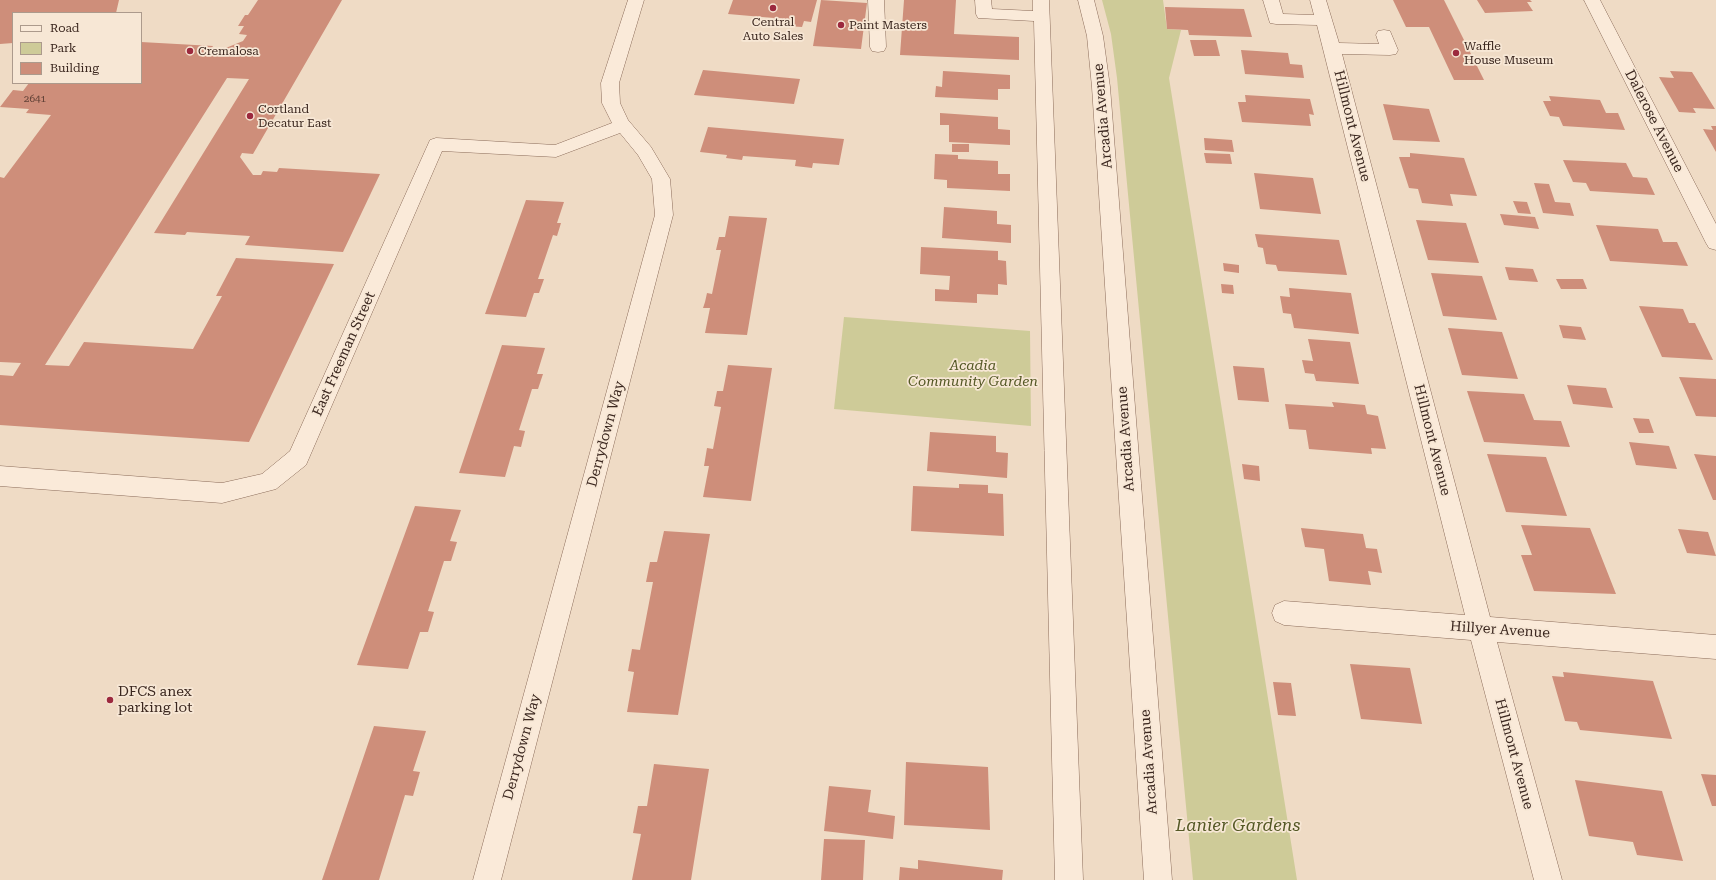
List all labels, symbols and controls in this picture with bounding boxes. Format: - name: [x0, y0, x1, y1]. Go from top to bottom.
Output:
- marker: Central Auto Sales: [768, 3, 778, 13]
- legend: [12, 12, 142, 84]
- place label: Central Auto Sales: [743, 15, 803, 43]
- place label: Paint Masters: [849, 18, 927, 32]
- marker: Paint Masters: [836, 20, 846, 30]
- text: Road: [50, 21, 79, 35]
- place label: Waffle House Museum: [1464, 39, 1554, 67]
- text: Park: [50, 41, 76, 55]
- place label: Cremalosa: [198, 44, 259, 58]
- marker: Cremalosa: [185, 46, 195, 56]
- marker: Waffle House Museum: [1451, 48, 1461, 58]
- text: Building: [50, 61, 99, 75]
- street label: Arcadia Avenue: [1090, 63, 1116, 169]
- street label: Dalerose Avenue: [1621, 67, 1687, 175]
- street label: Hillmont Avenue: [1330, 69, 1374, 183]
- house number: 2641: [24, 93, 46, 105]
- place label: Cortland Decatur East: [258, 102, 331, 130]
- marker: Cortland Decatur East: [245, 111, 255, 121]
- street label: East Freeman Street: [309, 289, 379, 419]
- park label: Acadia Community Garden: [908, 358, 1038, 390]
- street label: Derrydown Way: [584, 379, 628, 489]
- street label: Hillmont Avenue: [1410, 383, 1454, 497]
- street label: Arcadia Avenue: [1114, 386, 1138, 492]
- street label: Hillyer Avenue: [1450, 618, 1550, 642]
- place label: DFCS anex parking lot: [118, 684, 192, 716]
- street label: Derrydown Way: [500, 692, 544, 802]
- marker: DFCS anex parking lot: [105, 695, 115, 705]
- street label: Hillmont Avenue: [1491, 697, 1537, 811]
- street label: Arcadia Avenue: [1137, 709, 1161, 815]
- park label: Lanier Gardens: [1176, 816, 1300, 836]

